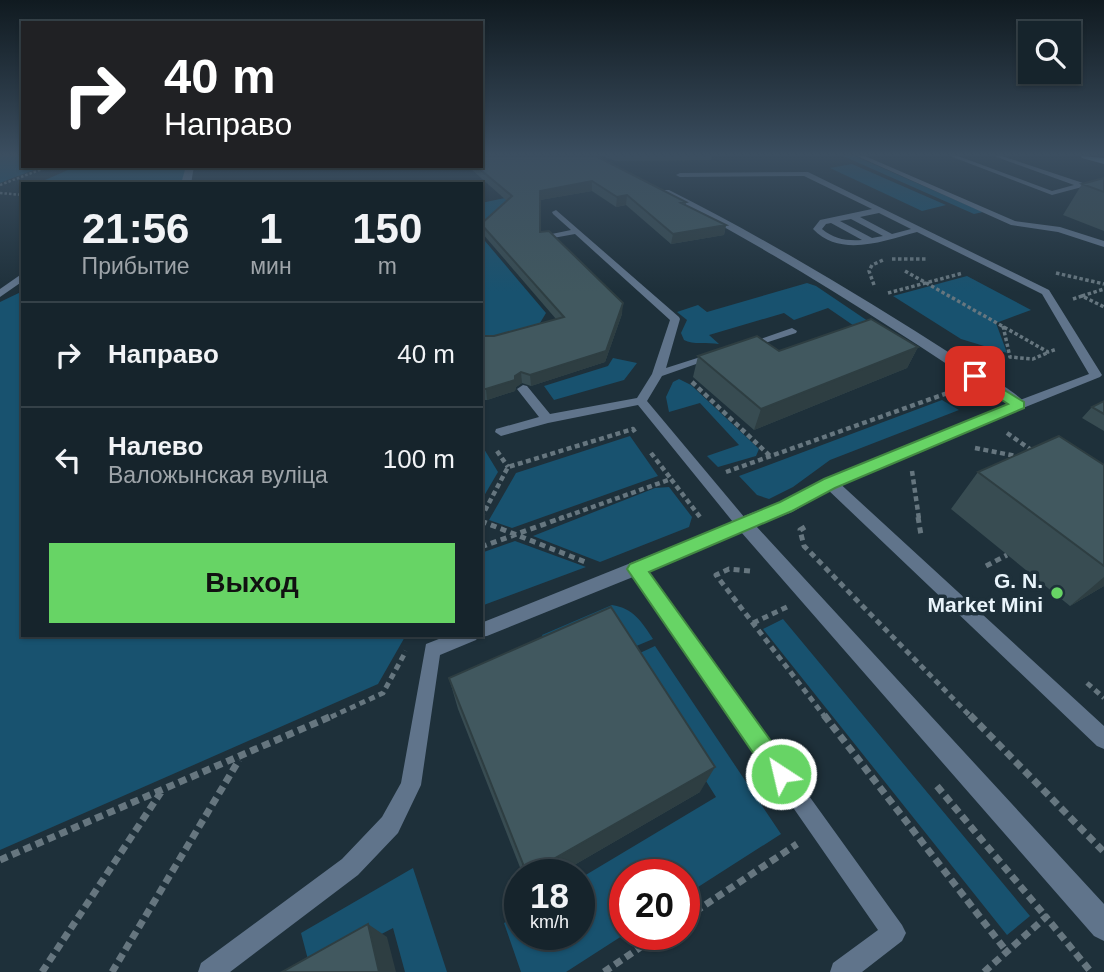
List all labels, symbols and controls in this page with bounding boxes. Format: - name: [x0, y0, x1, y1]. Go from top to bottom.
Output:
- map controls: [1018, 21, 1081, 84]
- button: search: [1018, 21, 1081, 84]
- icon: right: [49, 49, 140, 140]
- text: 40 m: [164, 49, 276, 103]
- text: Направо: [164, 106, 292, 142]
- text: 21:56: [82, 205, 189, 252]
- text: 1: [259, 205, 283, 252]
- text: 150: [352, 205, 422, 252]
- text: Прибытие: [82, 253, 190, 279]
- text: мин: [250, 253, 292, 279]
- text: m: [378, 253, 397, 279]
- icon: right: [49, 336, 87, 374]
- text: Направо: [108, 339, 219, 369]
- text: 40 m: [397, 339, 455, 369]
- pin: [945, 346, 1005, 406]
- icon: arrive: [956, 357, 994, 395]
- text: Налево: [108, 431, 203, 461]
- icon: left: [49, 441, 87, 479]
- text: 100 m: [383, 444, 455, 474]
- text: Валожынская вуліца: [108, 462, 328, 488]
- button: Выход: [49, 543, 455, 623]
- place label: G. N. Market Mini: [927, 569, 1043, 616]
- marker: G. N. Market Mini: [1049, 585, 1065, 601]
- position arrow: [744, 737, 818, 811]
- speed limit sign: 20: [609, 859, 700, 950]
- text: 18: [530, 876, 569, 915]
- text: km/h: [530, 912, 569, 932]

